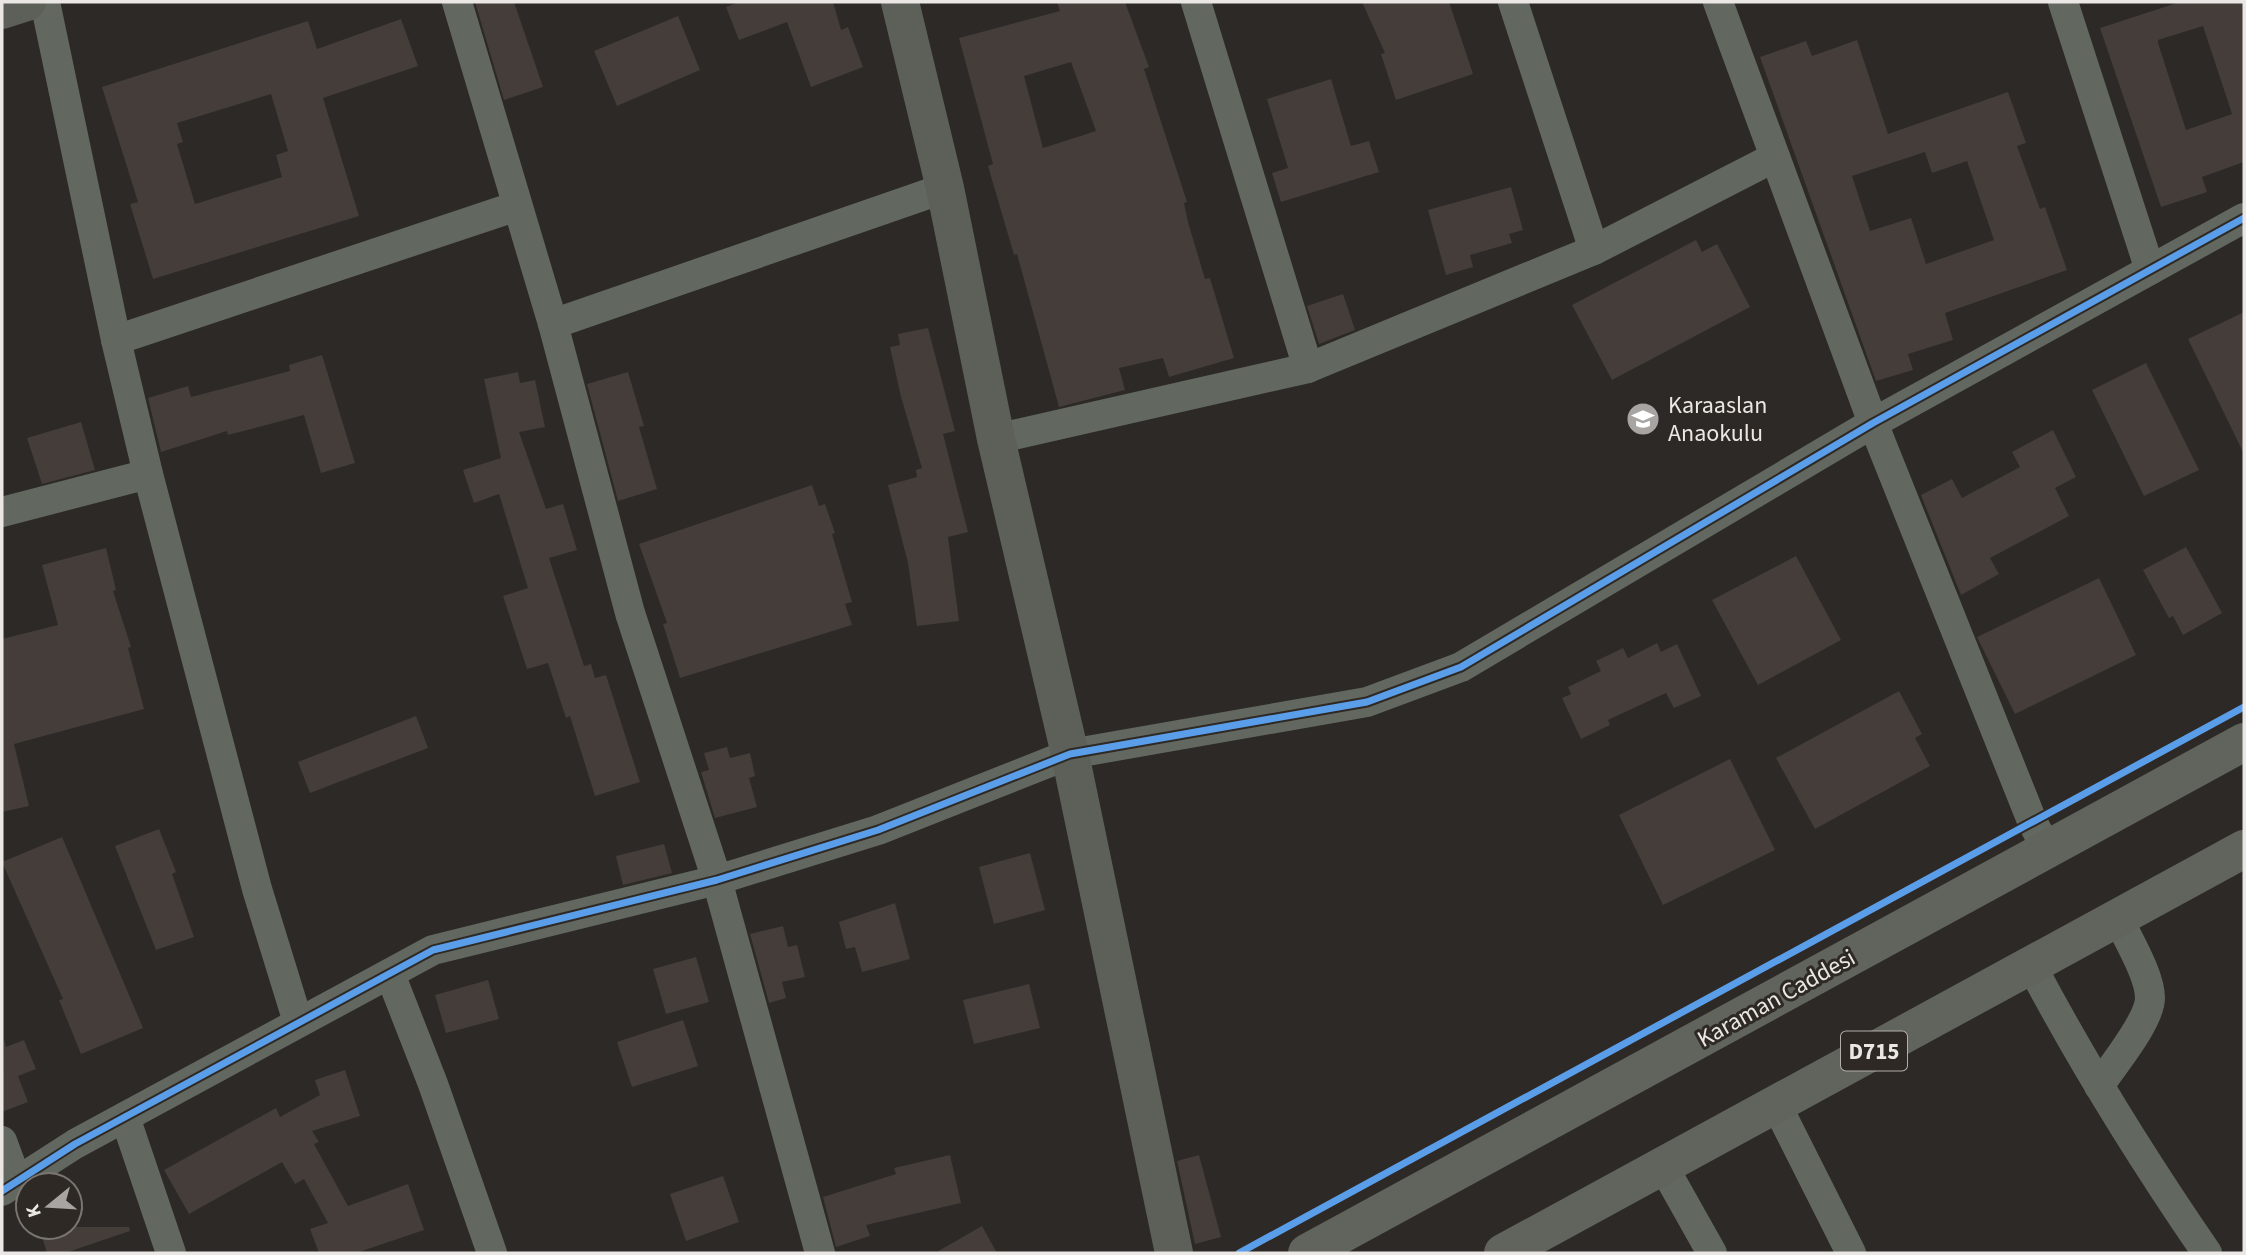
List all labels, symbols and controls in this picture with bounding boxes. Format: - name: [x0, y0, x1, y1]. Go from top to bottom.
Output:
- place label: Karaaslan Anaokulu: [1668, 388, 1767, 451]
- school or university icon: Karaaslan Anaokulu: [1624, 400, 1662, 438]
- street label: Karaman Caddesi: [1691, 940, 1862, 1056]
- road number: D715: [1841, 1032, 1907, 1070]
- north arrow: [14, 1171, 84, 1241]
- text: K: [20, 1201, 49, 1221]

